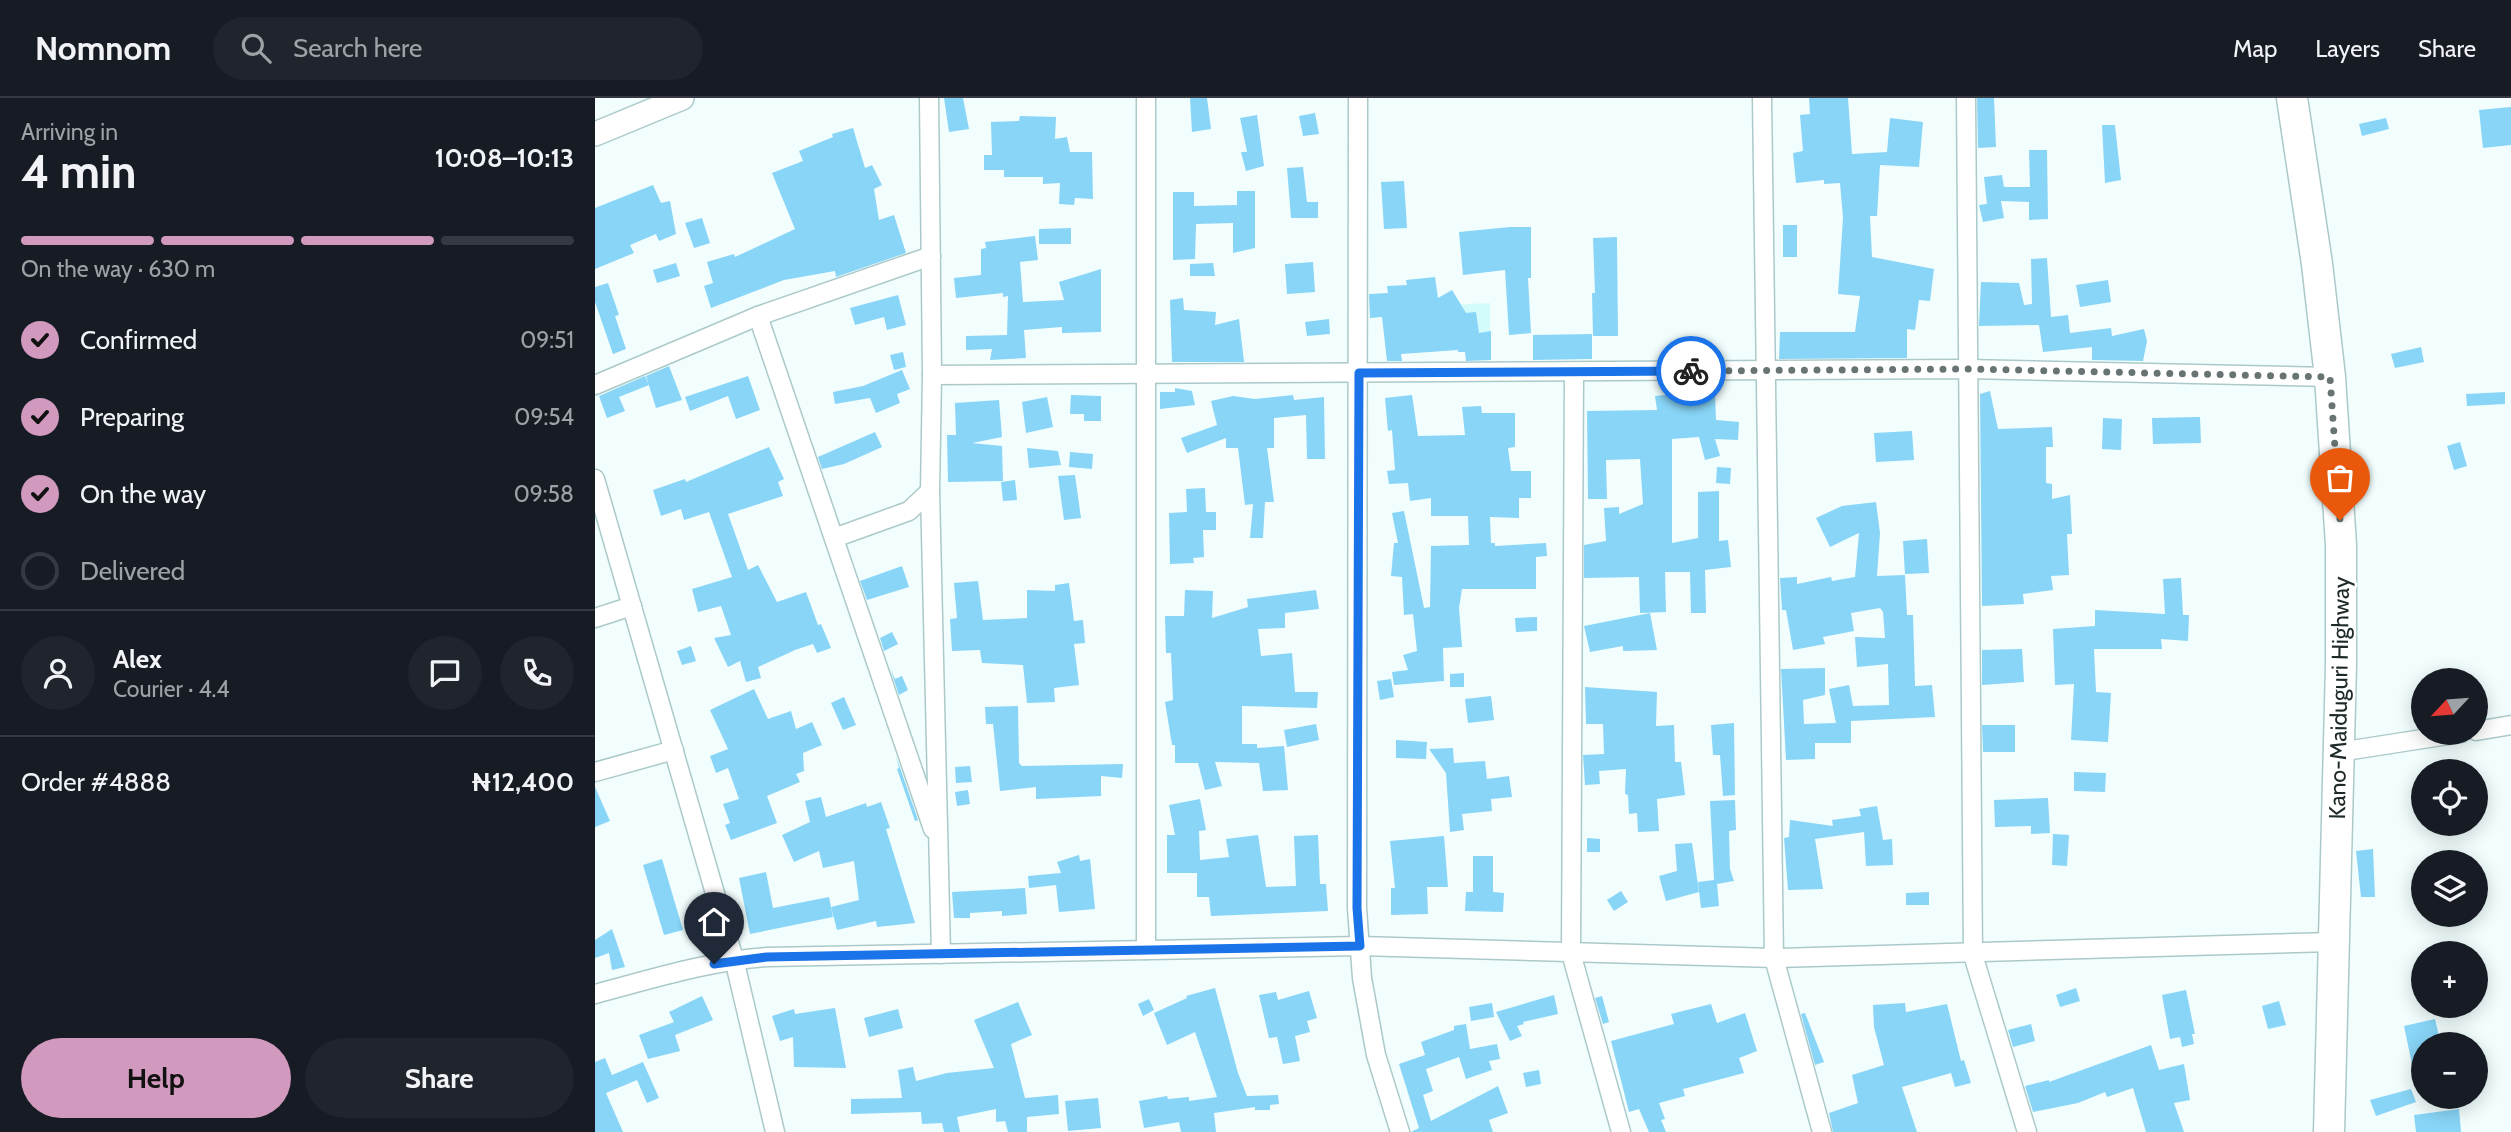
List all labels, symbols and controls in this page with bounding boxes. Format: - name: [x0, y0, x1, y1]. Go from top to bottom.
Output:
- search box: [213, 17, 703, 80]
- text: Nomnom: [35, 28, 171, 68]
- icon: search: [237, 29, 275, 67]
- text: Search here: [293, 32, 422, 64]
- text: Map: [2233, 34, 2277, 63]
- text: Layers: [2315, 34, 2380, 63]
- text: Share: [2418, 34, 2476, 63]
- text: Arriving in: [21, 118, 118, 146]
- text: 10:08–10:13: [435, 142, 574, 174]
- text: 4 min: [21, 144, 136, 200]
- text: On the way · 630 m: [21, 255, 215, 283]
- icon: check: [21, 321, 59, 359]
- text: Confirmed: [80, 324, 197, 356]
- text: 09:51: [520, 326, 574, 354]
- courier: [1656, 336, 1726, 406]
- icon: bike: [1672, 352, 1710, 390]
- icon: check: [21, 398, 59, 436]
- text: Preparing: [80, 401, 184, 433]
- text: 09:54: [514, 403, 574, 431]
- pin: [2310, 448, 2370, 520]
- icon: bag: [2321, 459, 2359, 497]
- icon: check: [21, 475, 59, 513]
- text: On the way: [80, 478, 206, 510]
- text: 09:58: [514, 480, 574, 508]
- text: Delivered: [80, 555, 185, 587]
- street label: Kano-Maiduguri Highway: [2323, 576, 2355, 820]
- button: person: [21, 636, 95, 710]
- button: chat: [408, 636, 482, 710]
- button: phone: [500, 636, 574, 710]
- text: Alex: [113, 643, 162, 675]
- north arrow: [2411, 668, 2489, 746]
- map controls: [2411, 668, 2488, 1109]
- text: Courier · 4.4: [113, 675, 230, 703]
- button: locate: [2411, 759, 2488, 836]
- text: Order #4888: [21, 766, 171, 798]
- text: ₦12,400: [471, 766, 574, 798]
- button: layers: [2411, 850, 2488, 927]
- pin: [684, 892, 744, 964]
- icon: home: [695, 903, 733, 941]
- button: +: [2411, 941, 2488, 1018]
- button: −: [2411, 1032, 2488, 1109]
- button: Help: [21, 1038, 291, 1118]
- button: Share: [305, 1038, 574, 1118]

